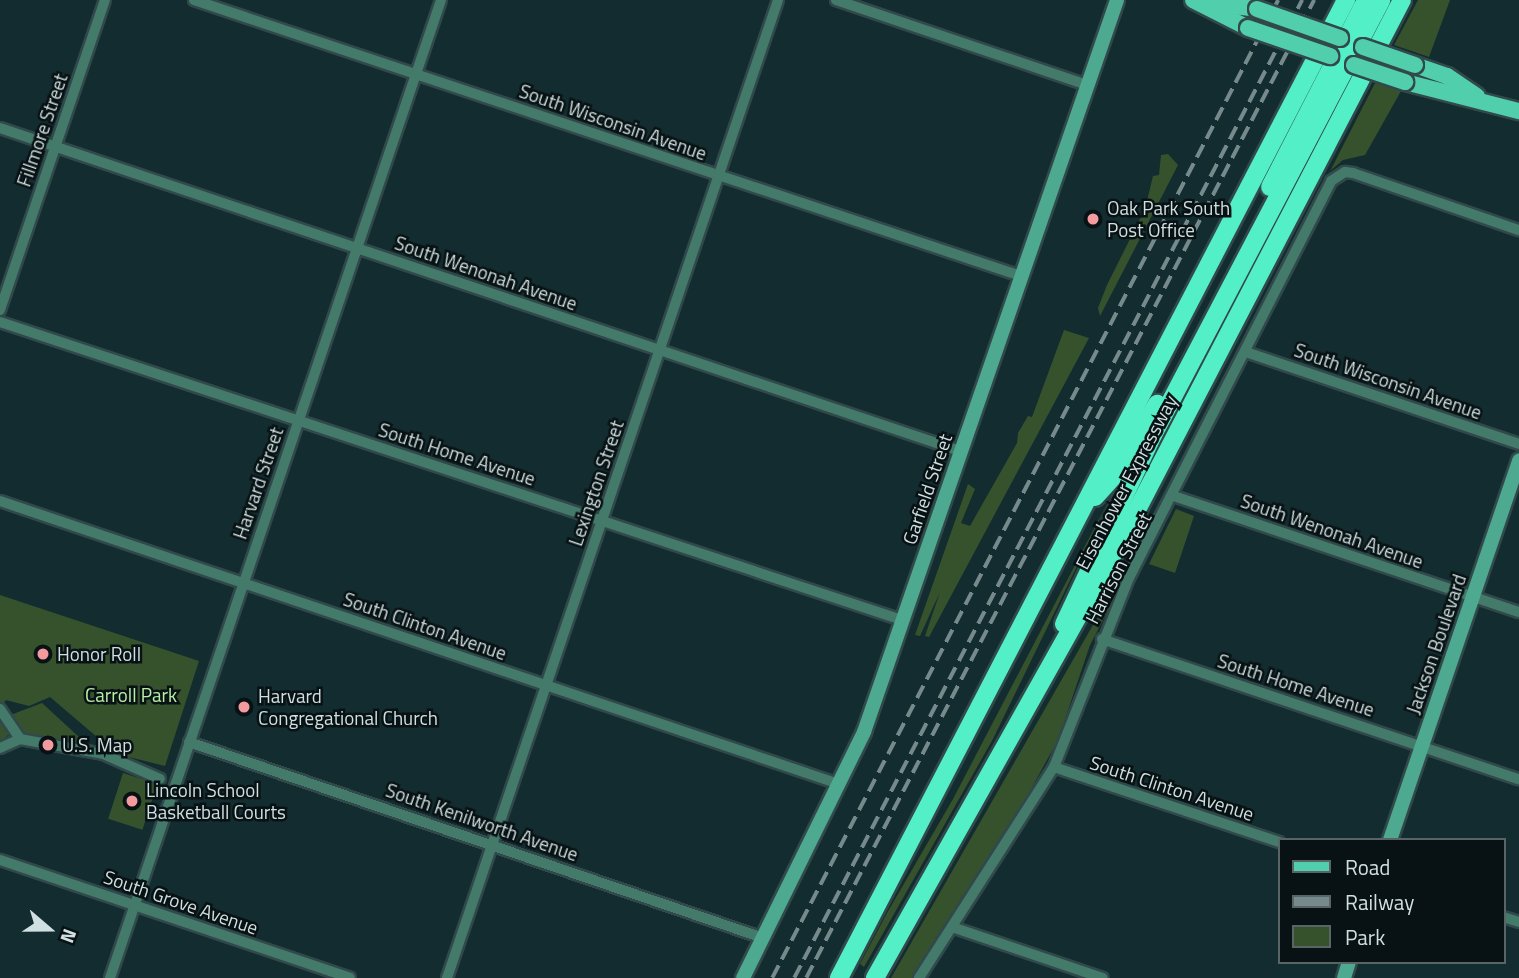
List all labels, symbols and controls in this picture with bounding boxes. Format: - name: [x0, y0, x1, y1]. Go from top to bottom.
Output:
- street label: Fillmore Street: [12, 71, 72, 189]
- street label: South Wisconsin Avenue: [516, 79, 710, 165]
- place label: Oak Park South Post Office: [1107, 197, 1230, 241]
- marker: Oak Park South Post Office: [1085, 211, 1101, 227]
- street label: South Wenonah Avenue: [392, 231, 580, 315]
- street label: South Wisconsin Avenue: [1291, 338, 1485, 424]
- street label: Eisenhower Expressway: [1070, 391, 1182, 573]
- street label: Lexington Street: [564, 417, 628, 549]
- street label: South Home Avenue: [376, 418, 538, 490]
- street label: Harvard Street: [228, 424, 288, 542]
- street label: Garfield Street: [897, 431, 957, 547]
- street label: South Wenonah Avenue: [1238, 489, 1426, 573]
- street label: Harrison Street: [1080, 509, 1156, 627]
- street label: Jackson Boulevard: [1401, 571, 1471, 717]
- street label: South Clinton Avenue: [340, 587, 510, 665]
- place label: Honor Roll: [57, 643, 141, 665]
- marker: Honor Roll: [35, 646, 51, 662]
- street label: South Home Avenue: [1215, 649, 1377, 721]
- park label: Carroll Park: [85, 684, 177, 706]
- place label: Harvard Congregational Church: [258, 685, 438, 729]
- marker: Harvard Congregational Church: [236, 699, 252, 715]
- place label: U.S. Map: [62, 734, 132, 756]
- marker: U.S. Map: [40, 737, 56, 753]
- street label: South Clinton Avenue: [1087, 751, 1257, 825]
- street label: South Kenilworth Avenue: [383, 778, 581, 866]
- place label: Lincoln School Basketball Courts: [146, 779, 286, 823]
- marker: Lincoln School Basketball Courts: [124, 793, 140, 809]
- legend: [1278, 838, 1505, 964]
- text: Road: [1345, 851, 1390, 883]
- street label: South Grove Avenue: [101, 865, 261, 939]
- text: Railway: [1345, 886, 1414, 918]
- north arrow: [14, 894, 84, 964]
- text: Park: [1345, 921, 1385, 953]
- text: N: [53, 925, 85, 947]

